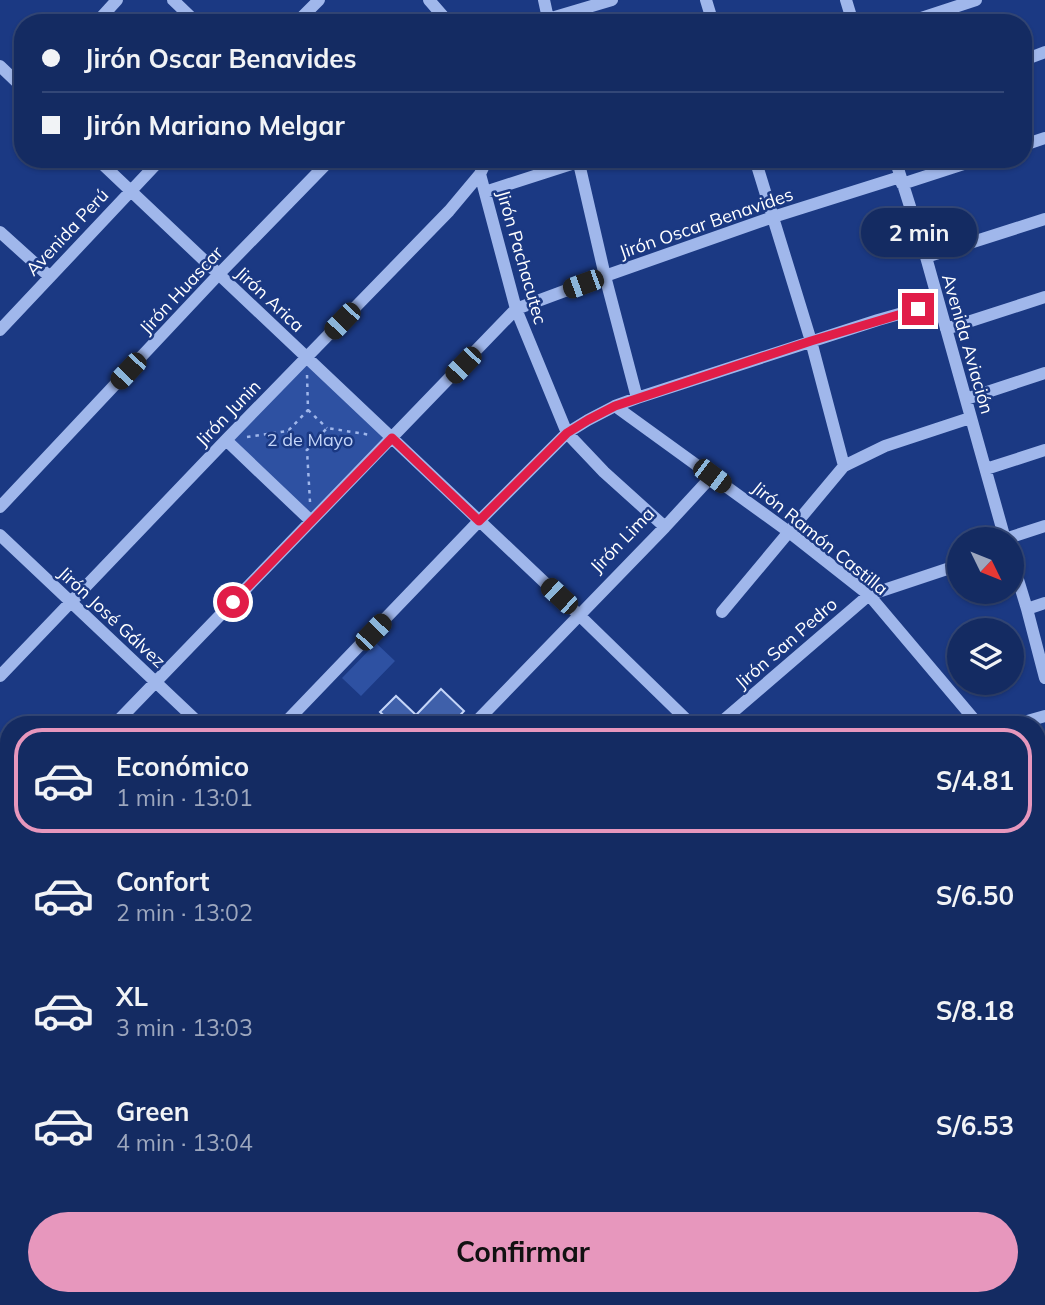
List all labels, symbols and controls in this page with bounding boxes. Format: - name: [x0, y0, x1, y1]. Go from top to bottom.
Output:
- text: Jirón Oscar Benavides: [84, 42, 357, 75]
- text: Jirón Mariano Melgar: [84, 109, 345, 142]
- street label: Jirón Oscar Benavides: [616, 182, 796, 264]
- street label: Avenida Perú: [21, 184, 113, 280]
- street label: Jirón Pachacutec: [492, 187, 552, 327]
- callout: 2 min: [860, 208, 976, 256]
- text: 2 min: [889, 218, 949, 247]
- street label: Jirón Huascar: [134, 241, 228, 339]
- street label: Jirón Arica: [231, 261, 309, 337]
- car: [560, 267, 607, 301]
- street label: Avenida Aviación: [937, 271, 999, 417]
- route end: [902, 293, 934, 325]
- car: [320, 299, 365, 343]
- car: [441, 343, 486, 387]
- car: [106, 348, 151, 394]
- street label: Jirón Junin: [191, 375, 265, 451]
- park label: 2 de Mayo: [267, 428, 353, 451]
- car: [689, 455, 736, 497]
- street label: Jirón Ramón Castilla: [747, 476, 893, 600]
- street label: Jirón Lima: [585, 502, 659, 578]
- north arrow: [947, 527, 1024, 604]
- map controls: [947, 527, 1024, 695]
- street label: Jirón José Gálvez: [53, 561, 171, 673]
- car: [537, 574, 582, 618]
- route start: [217, 586, 249, 618]
- street label: Jirón San Pedro: [730, 592, 842, 694]
- car: [351, 610, 396, 654]
- button: layers: [947, 618, 1024, 695]
- icon: car: [32, 749, 95, 812]
- text: Económico: [116, 750, 249, 783]
- text: S/4.81: [936, 764, 1014, 797]
- text: 1 min · 13:01: [116, 783, 253, 812]
- icon: car: [32, 864, 95, 927]
- text: Confort: [116, 865, 209, 898]
- text: S/6.50: [936, 879, 1014, 912]
- text: 2 min · 13:02: [116, 898, 253, 927]
- icon: car: [32, 979, 95, 1042]
- text: XL: [116, 980, 148, 1013]
- text: S/8.18: [936, 994, 1014, 1027]
- text: 3 min · 13:03: [116, 1013, 253, 1042]
- icon: car: [32, 1094, 95, 1157]
- text: Green: [116, 1095, 189, 1128]
- text: S/6.53: [936, 1109, 1014, 1142]
- text: 4 min · 13:04: [116, 1128, 253, 1157]
- button: Confirmar: [28, 1212, 1018, 1292]

